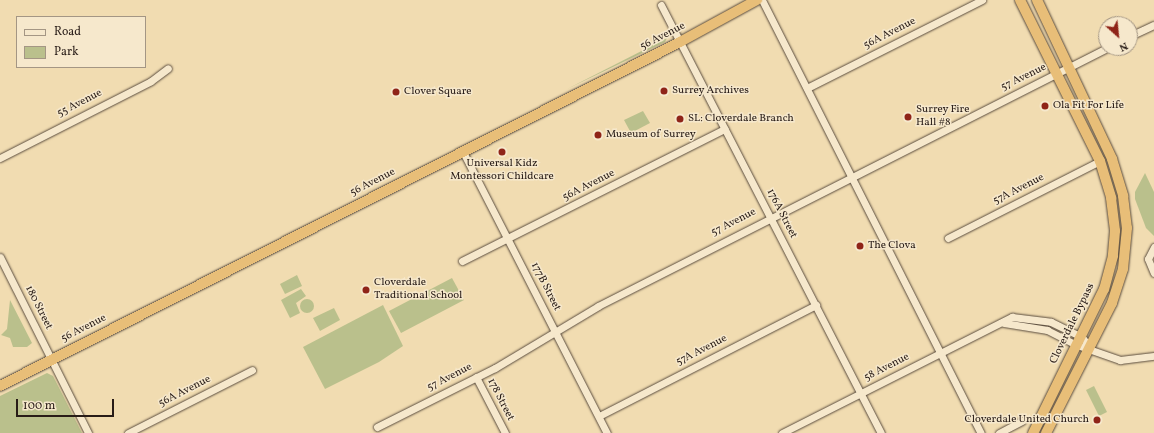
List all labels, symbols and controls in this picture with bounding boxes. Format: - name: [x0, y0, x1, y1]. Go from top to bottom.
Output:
- street label: 56A Avenue: [862, 15, 918, 53]
- legend: [16, 16, 146, 68]
- north arrow: [1098, 16, 1138, 56]
- street label: 56 Avenue: [638, 20, 688, 54]
- text: Road: [54, 24, 81, 40]
- text: N: [1116, 38, 1130, 55]
- text: Park: [54, 44, 79, 60]
- street label: 57 Avenue: [999, 61, 1049, 95]
- place label: Surrey Archives: [672, 84, 749, 98]
- place label: Clover Square: [404, 85, 472, 99]
- marker: Surrey Archives: [659, 86, 669, 96]
- street label: 55 Avenue: [55, 87, 105, 121]
- marker: Clover Square: [391, 87, 401, 97]
- place label: Ola Fit For Life: [1053, 99, 1124, 113]
- marker: Ola Fit For Life: [1040, 101, 1050, 111]
- place label: Surrey Fire Hall #8: [916, 104, 970, 130]
- place label: SL: Cloverdale Branch: [688, 112, 794, 126]
- marker: Surrey Fire Hall #8: [903, 112, 913, 122]
- marker: SL: Cloverdale Branch: [675, 114, 685, 124]
- place label: Museum of Surrey: [606, 128, 695, 142]
- marker: Museum of Surrey: [593, 130, 603, 140]
- marker: Universal Kidz Montessori Childcare: [497, 147, 507, 157]
- place label: Universal Kidz Montessori Childcare: [450, 158, 554, 184]
- street label: 56 Avenue: [348, 166, 398, 200]
- street label: 56A Avenue: [561, 167, 617, 205]
- street label: 57A Avenue: [991, 172, 1047, 208]
- street label: 176A Street: [763, 187, 799, 241]
- street label: 57 Avenue: [709, 206, 759, 240]
- place label: The Clova: [868, 239, 916, 253]
- marker: The Clova: [855, 241, 865, 251]
- street label: 177B Street: [527, 260, 563, 314]
- place label: Cloverdale Traditional School: [374, 277, 462, 303]
- street label: Cloverdale Bypass: [1048, 282, 1098, 366]
- street label: 180 Street: [21, 284, 55, 332]
- marker: Cloverdale Traditional School: [361, 285, 371, 295]
- street label: 56 Avenue: [59, 312, 109, 346]
- street label: 57A Avenue: [674, 333, 730, 369]
- street label: 58 Avenue: [862, 351, 912, 385]
- street label: 57 Avenue: [425, 361, 475, 395]
- street label: 56A Avenue: [157, 373, 213, 411]
- street label: 178 Street: [484, 377, 516, 423]
- scale bar: [18, 391, 116, 417]
- text: 100 m: [23, 398, 55, 414]
- place label: Cloverdale United Church: [964, 413, 1089, 427]
- marker: Cloverdale United Church: [1092, 415, 1102, 425]

